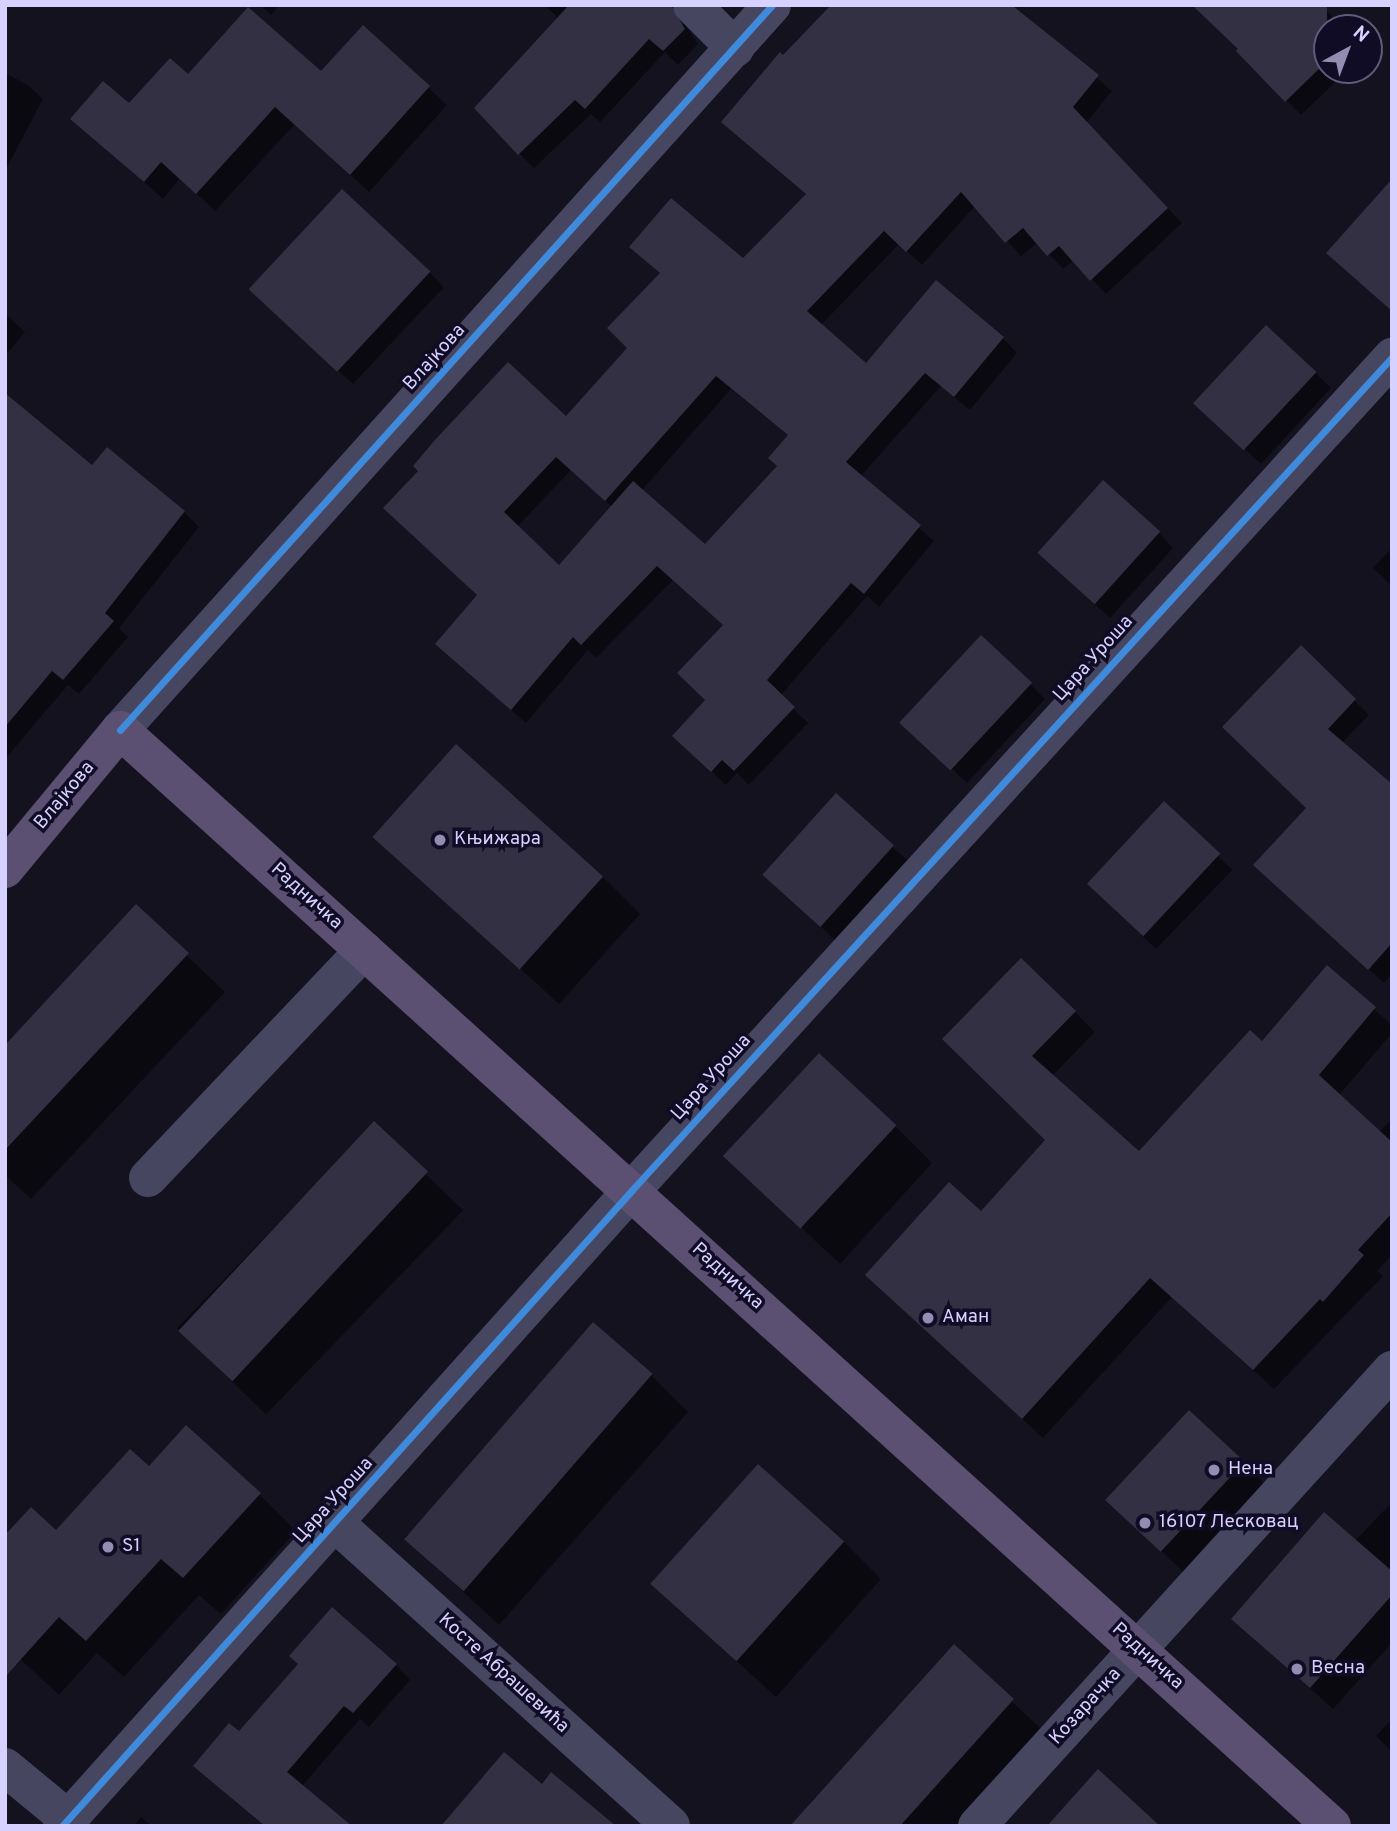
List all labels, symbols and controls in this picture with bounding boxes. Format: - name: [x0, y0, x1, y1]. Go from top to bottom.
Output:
- north arrow: [1313, 14, 1383, 84]
- text: N: [1347, 21, 1373, 48]
- street label: Влајкова: [399, 320, 471, 396]
- street label: Цара Уроша: [1049, 611, 1139, 707]
- street label: Влајкова: [30, 757, 100, 835]
- place label: Књижара: [454, 829, 541, 851]
- marker: Књижара: [432, 832, 448, 848]
- street label: Радничка: [265, 859, 347, 935]
- street label: Цара Уроша: [667, 1030, 757, 1126]
- street label: Радничка: [686, 1239, 768, 1315]
- place label: Аман: [942, 1307, 989, 1329]
- marker: Аман: [920, 1310, 936, 1326]
- street label: Цара Уроша: [289, 1453, 379, 1549]
- place label: Нена: [1228, 1459, 1273, 1481]
- marker: Нена: [1206, 1462, 1222, 1478]
- place label: 16107 Лесковац: [1159, 1512, 1299, 1534]
- marker: 16107 Лесковац: [1137, 1515, 1153, 1531]
- place label: S1: [122, 1536, 140, 1558]
- marker: S1: [100, 1539, 116, 1555]
- street label: Косте Абрашевића: [433, 1609, 573, 1739]
- street label: Радничка: [1106, 1619, 1188, 1695]
- place label: Весна: [1311, 1658, 1365, 1680]
- marker: Весна: [1289, 1661, 1305, 1677]
- street label: Козарачка: [1045, 1664, 1127, 1750]

